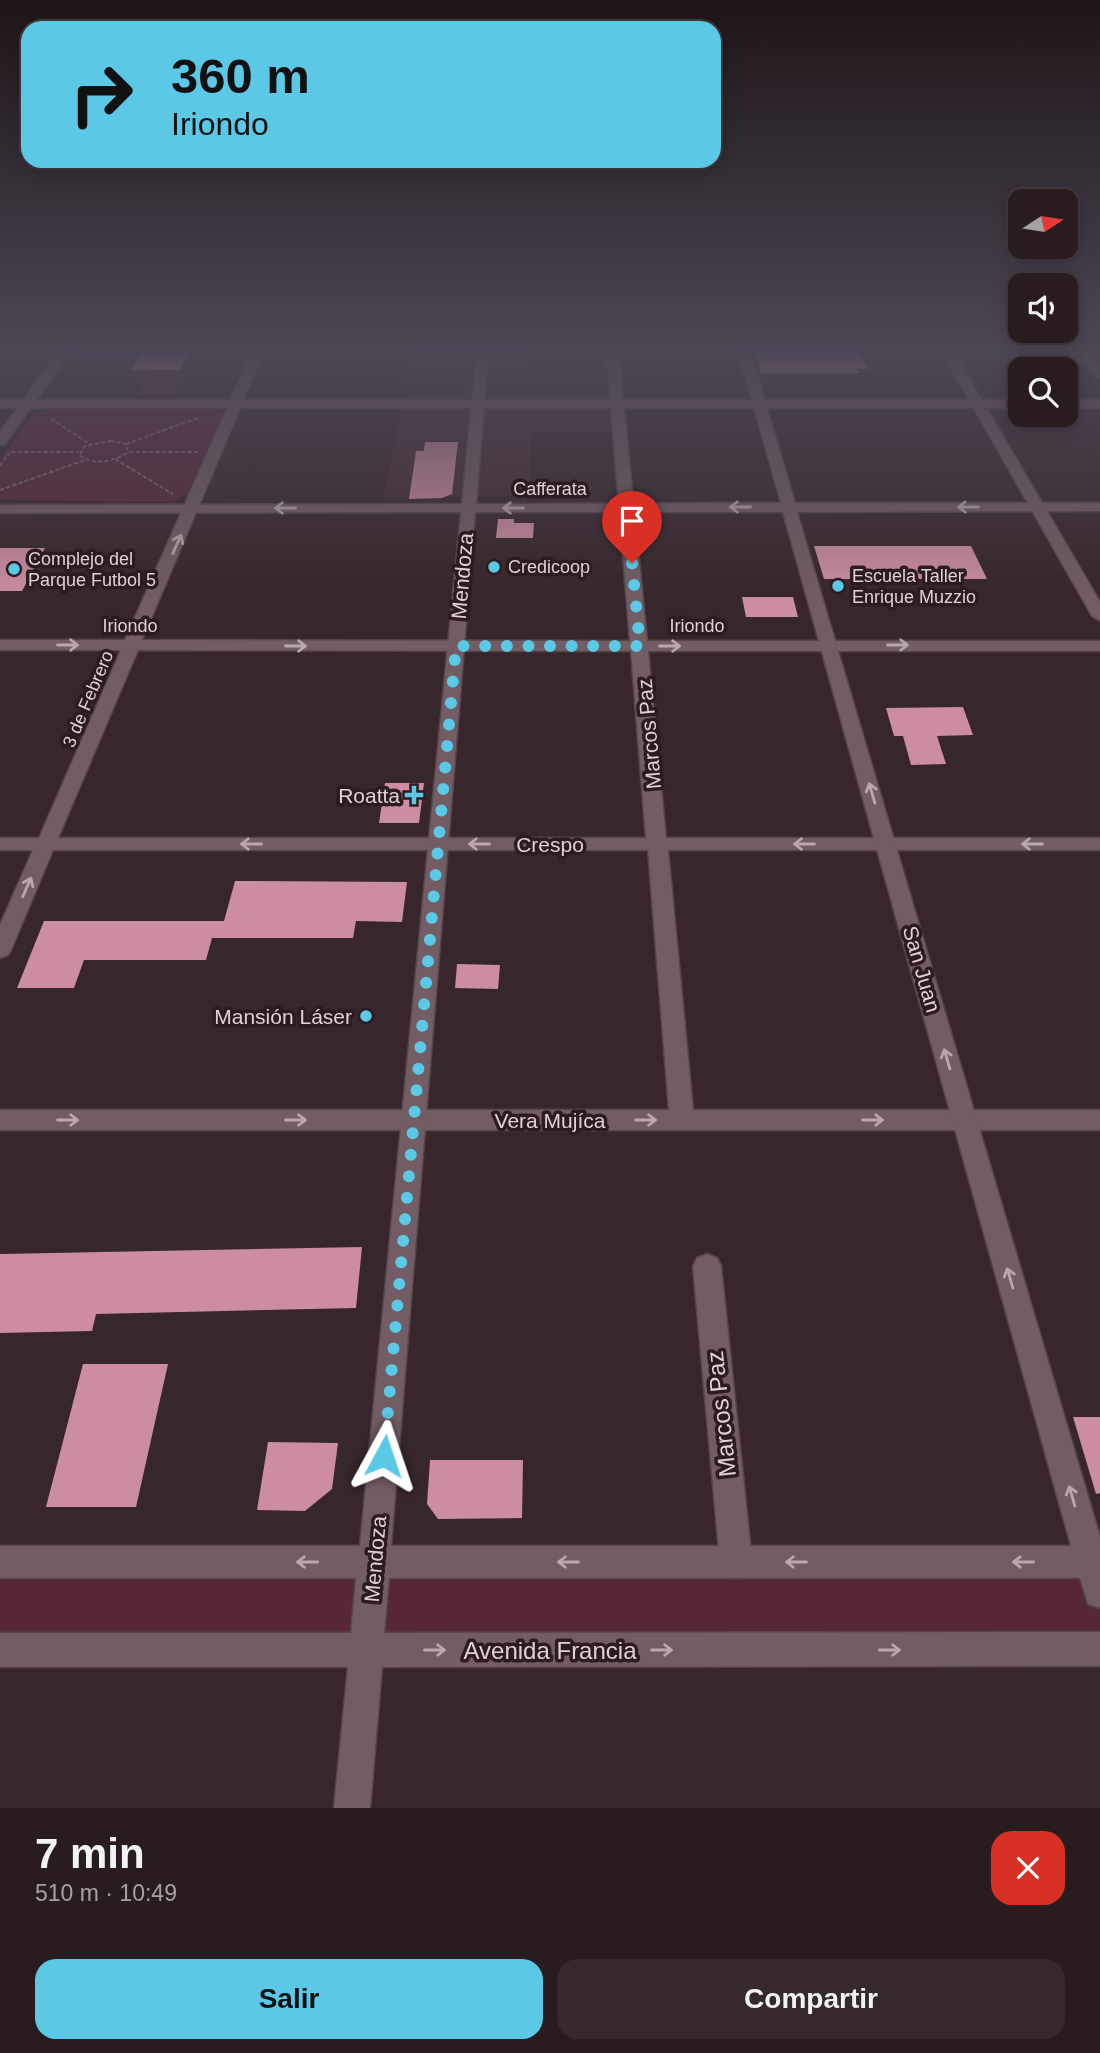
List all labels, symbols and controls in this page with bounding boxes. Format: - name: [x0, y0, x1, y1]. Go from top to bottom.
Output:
- icon: right: [56, 49, 147, 140]
- text: 360 m: [171, 49, 310, 103]
- text: Iriondo: [171, 106, 269, 142]
- north arrow: [1008, 189, 1078, 259]
- map controls: [1008, 189, 1078, 427]
- button: sound: [1008, 273, 1078, 343]
- button: search: [1008, 357, 1078, 427]
- street label: Cafferata: [513, 479, 588, 499]
- pin: [602, 491, 662, 563]
- one-way arrow: [729, 500, 752, 514]
- one-way arrow: [957, 500, 980, 514]
- one-way arrow: [274, 501, 297, 515]
- one-way arrow: [502, 501, 525, 515]
- icon: arrive: [613, 502, 651, 540]
- street label: Mendoza: [447, 532, 477, 620]
- one-way arrow: [171, 534, 184, 555]
- place label: Complejo del Parque Futbol 5: [28, 549, 156, 590]
- place label: Credicoop: [508, 557, 590, 577]
- marker: Credicoop: [486, 559, 502, 575]
- marker: Complejo del Parque Futbol 5: [6, 561, 22, 577]
- place label: Escuela Taller Enrique Muzzio: [852, 566, 976, 607]
- marker: Escuela Taller Enrique Muzzio: [830, 578, 846, 594]
- street label: Iriondo: [102, 616, 158, 636]
- street label: Iriondo: [669, 616, 725, 636]
- one-way arrow: [56, 638, 79, 652]
- one-way arrow: [886, 638, 909, 652]
- one-way arrow: [284, 639, 307, 653]
- one-way arrow: [658, 639, 681, 652]
- street label: 3 de Febrero: [59, 648, 117, 750]
- street label: Marcos Paz: [633, 678, 665, 790]
- one-way arrow: [864, 782, 877, 804]
- place label: Roatta: [338, 784, 400, 807]
- marker: Roatta: [406, 787, 422, 803]
- street label: Crespo: [516, 833, 584, 856]
- one-way arrow: [240, 837, 263, 851]
- one-way arrow: [468, 837, 491, 851]
- one-way arrow: [793, 837, 816, 851]
- one-way arrow: [1021, 837, 1044, 851]
- one-way arrow: [22, 877, 35, 899]
- street label: San Juan: [899, 923, 945, 1015]
- place label: Mansión Láser: [214, 1005, 352, 1028]
- marker: Mansión Láser: [358, 1008, 374, 1024]
- one-way arrow: [940, 1048, 953, 1070]
- street label: Vera Mujíca: [495, 1109, 606, 1132]
- one-way arrow: [56, 1113, 79, 1127]
- one-way arrow: [284, 1113, 307, 1127]
- one-way arrow: [634, 1113, 657, 1127]
- one-way arrow: [861, 1113, 884, 1127]
- one-way arrow: [1002, 1267, 1015, 1289]
- street label: Marcos Paz: [701, 1350, 741, 1478]
- position arrow: [347, 1419, 421, 1493]
- one-way arrow: [1065, 1486, 1078, 1508]
- street label: Mendoza: [360, 1515, 390, 1603]
- one-way arrow: [296, 1555, 319, 1569]
- one-way arrow: [557, 1555, 580, 1569]
- one-way arrow: [784, 1555, 807, 1569]
- one-way arrow: [1012, 1555, 1035, 1569]
- street label: Avenida Francia: [464, 1637, 637, 1664]
- one-way arrow: [423, 1643, 446, 1657]
- one-way arrow: [651, 1643, 674, 1657]
- one-way arrow: [878, 1643, 901, 1657]
- text: 7 min: [35, 1830, 145, 1877]
- button: close: [991, 1831, 1065, 1905]
- text: 510 m · 10:49: [35, 1880, 177, 1906]
- button: Salir: [35, 1959, 543, 2039]
- button: Compartir: [557, 1959, 1065, 2039]

